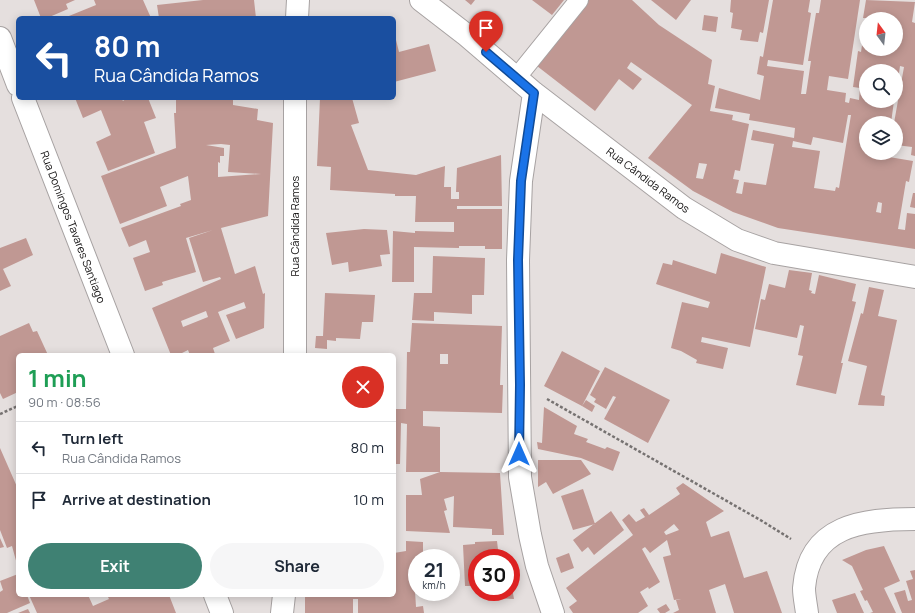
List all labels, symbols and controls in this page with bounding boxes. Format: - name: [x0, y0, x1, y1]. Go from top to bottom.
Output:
- pin: [469, 11, 503, 52]
- north arrow: [859, 12, 903, 56]
- map controls: [859, 12, 903, 160]
- icon: arrive: [475, 17, 497, 39]
- text: 80 m: [94, 27, 160, 65]
- icon: left: [28, 32, 80, 84]
- text: Rua Cândida Ramos: [94, 63, 259, 87]
- button: search: [859, 64, 903, 108]
- button: layers: [859, 116, 903, 160]
- street label: Rua Cândida Ramos: [604, 143, 693, 216]
- street label: Rua Domingos Tavares Santiago: [37, 149, 110, 306]
- street label: Rua Cândida Ramos: [287, 175, 302, 276]
- text: 1 min: [28, 361, 87, 394]
- button: close: [342, 366, 384, 408]
- text: 90 m · 08:56: [28, 393, 101, 411]
- text: Turn left: [62, 428, 124, 449]
- position arrow: [498, 433, 540, 475]
- icon: left: [28, 437, 50, 459]
- text: 80 m: [350, 437, 384, 458]
- text: Rua Cândida Ramos: [62, 449, 181, 467]
- icon: arrive: [28, 489, 50, 511]
- text: Arrive at destination: [62, 489, 211, 510]
- text: 10 m: [353, 489, 384, 510]
- button: Exit: [28, 543, 202, 589]
- button: Share: [210, 543, 384, 589]
- speed limit sign: 30: [468, 549, 520, 601]
- text: 21: [424, 556, 444, 583]
- text: km/h: [422, 578, 446, 592]

